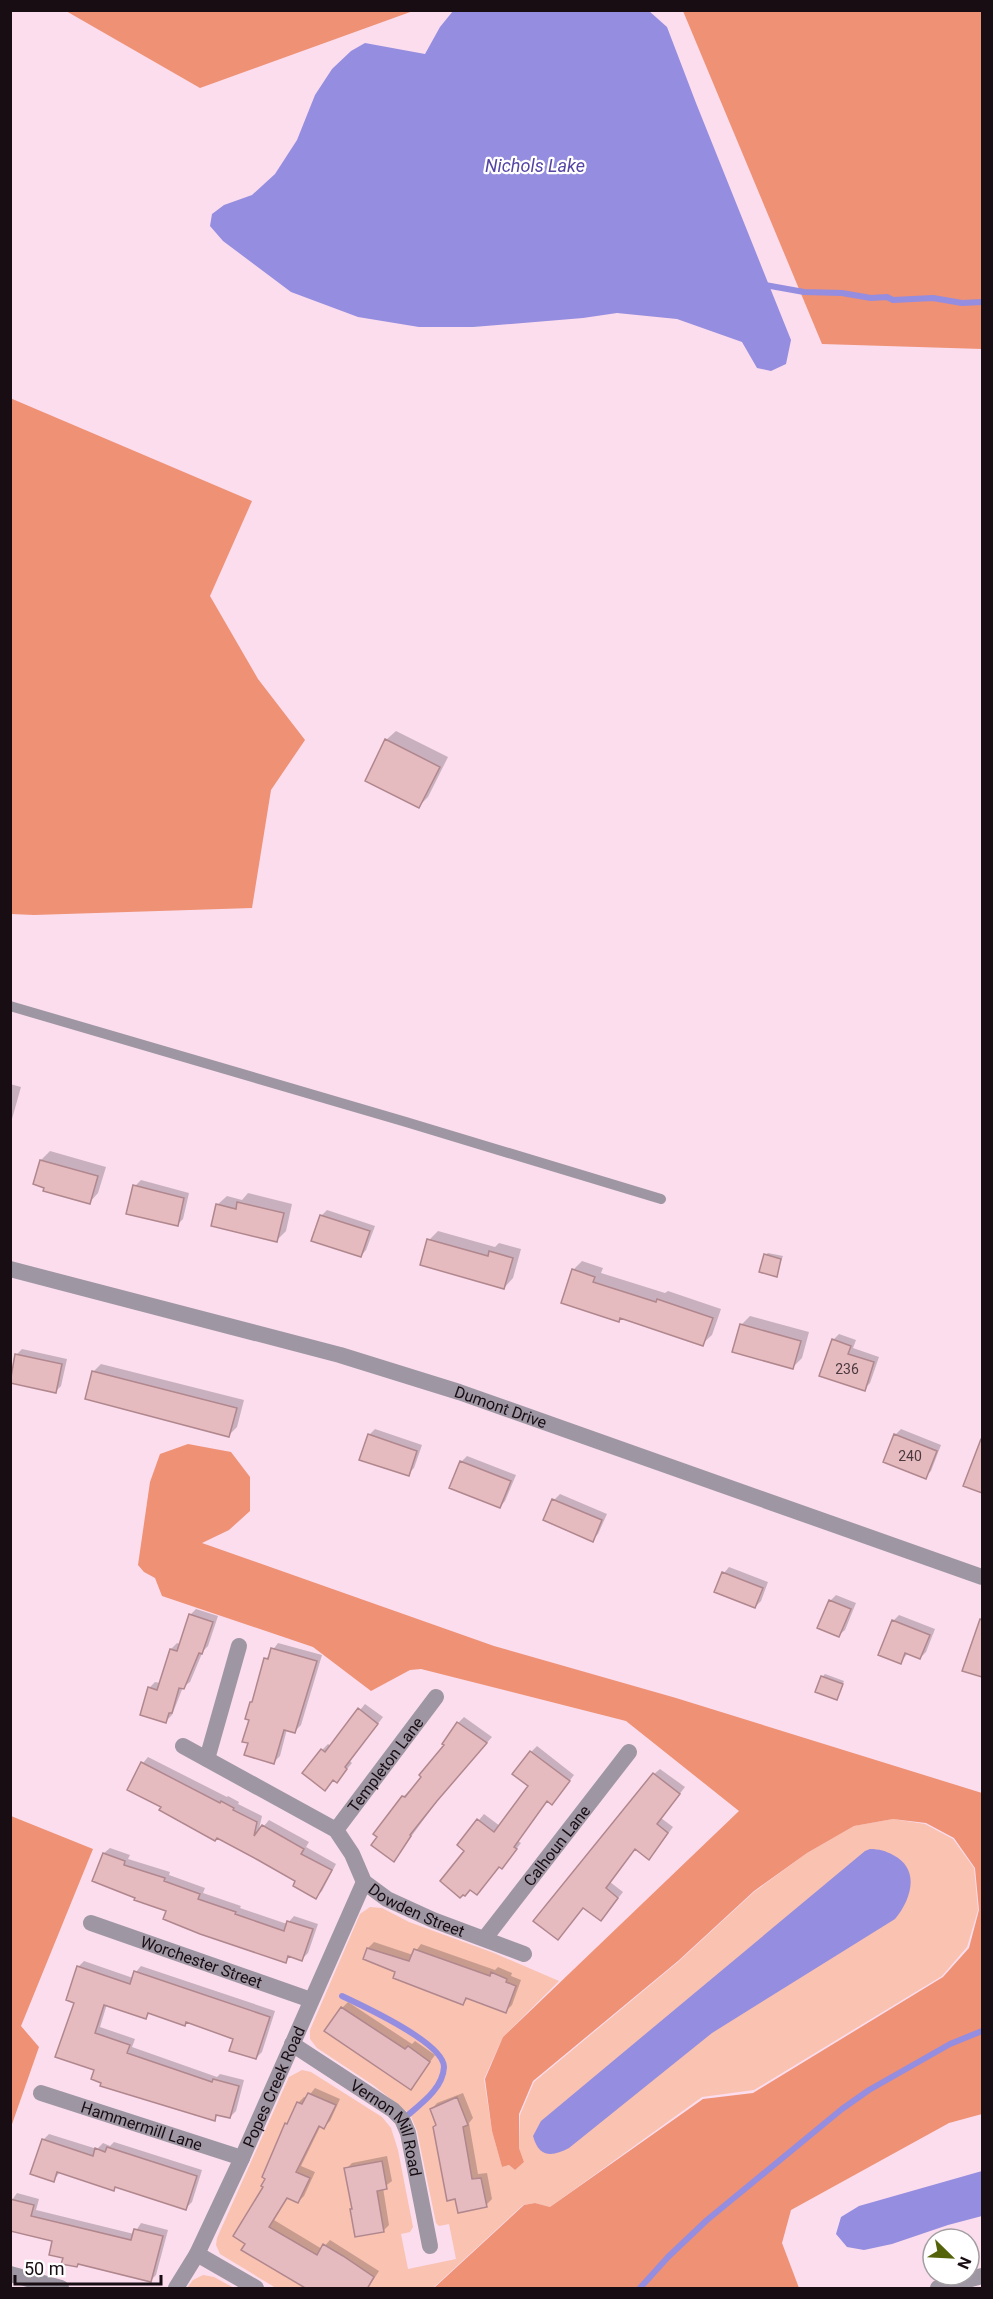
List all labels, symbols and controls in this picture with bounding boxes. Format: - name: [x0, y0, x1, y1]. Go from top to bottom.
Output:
- water label: Nichols Lake: [485, 155, 585, 176]
- house number: 236: [835, 1361, 859, 1377]
- street label: Dumont Drive: [452, 1382, 549, 1432]
- house number: 240: [898, 1448, 922, 1464]
- street label: Templeton Lane: [344, 1713, 428, 1816]
- street label: Calhoun Lane: [520, 1802, 594, 1890]
- street label: Dowden Street: [365, 1880, 467, 1941]
- street label: Worchester Street: [138, 1932, 265, 1992]
- street label: Popes Creek Road: [239, 2023, 309, 2150]
- street label: Vernon Mill Road: [346, 2076, 425, 2178]
- street label: Hammermill Lane: [79, 2098, 205, 2155]
- north arrow: [921, 2227, 981, 2287]
- scale bar: [15, 2248, 160, 2286]
- text: N: [953, 2254, 975, 2272]
- text: 50 m: [24, 2258, 64, 2279]

